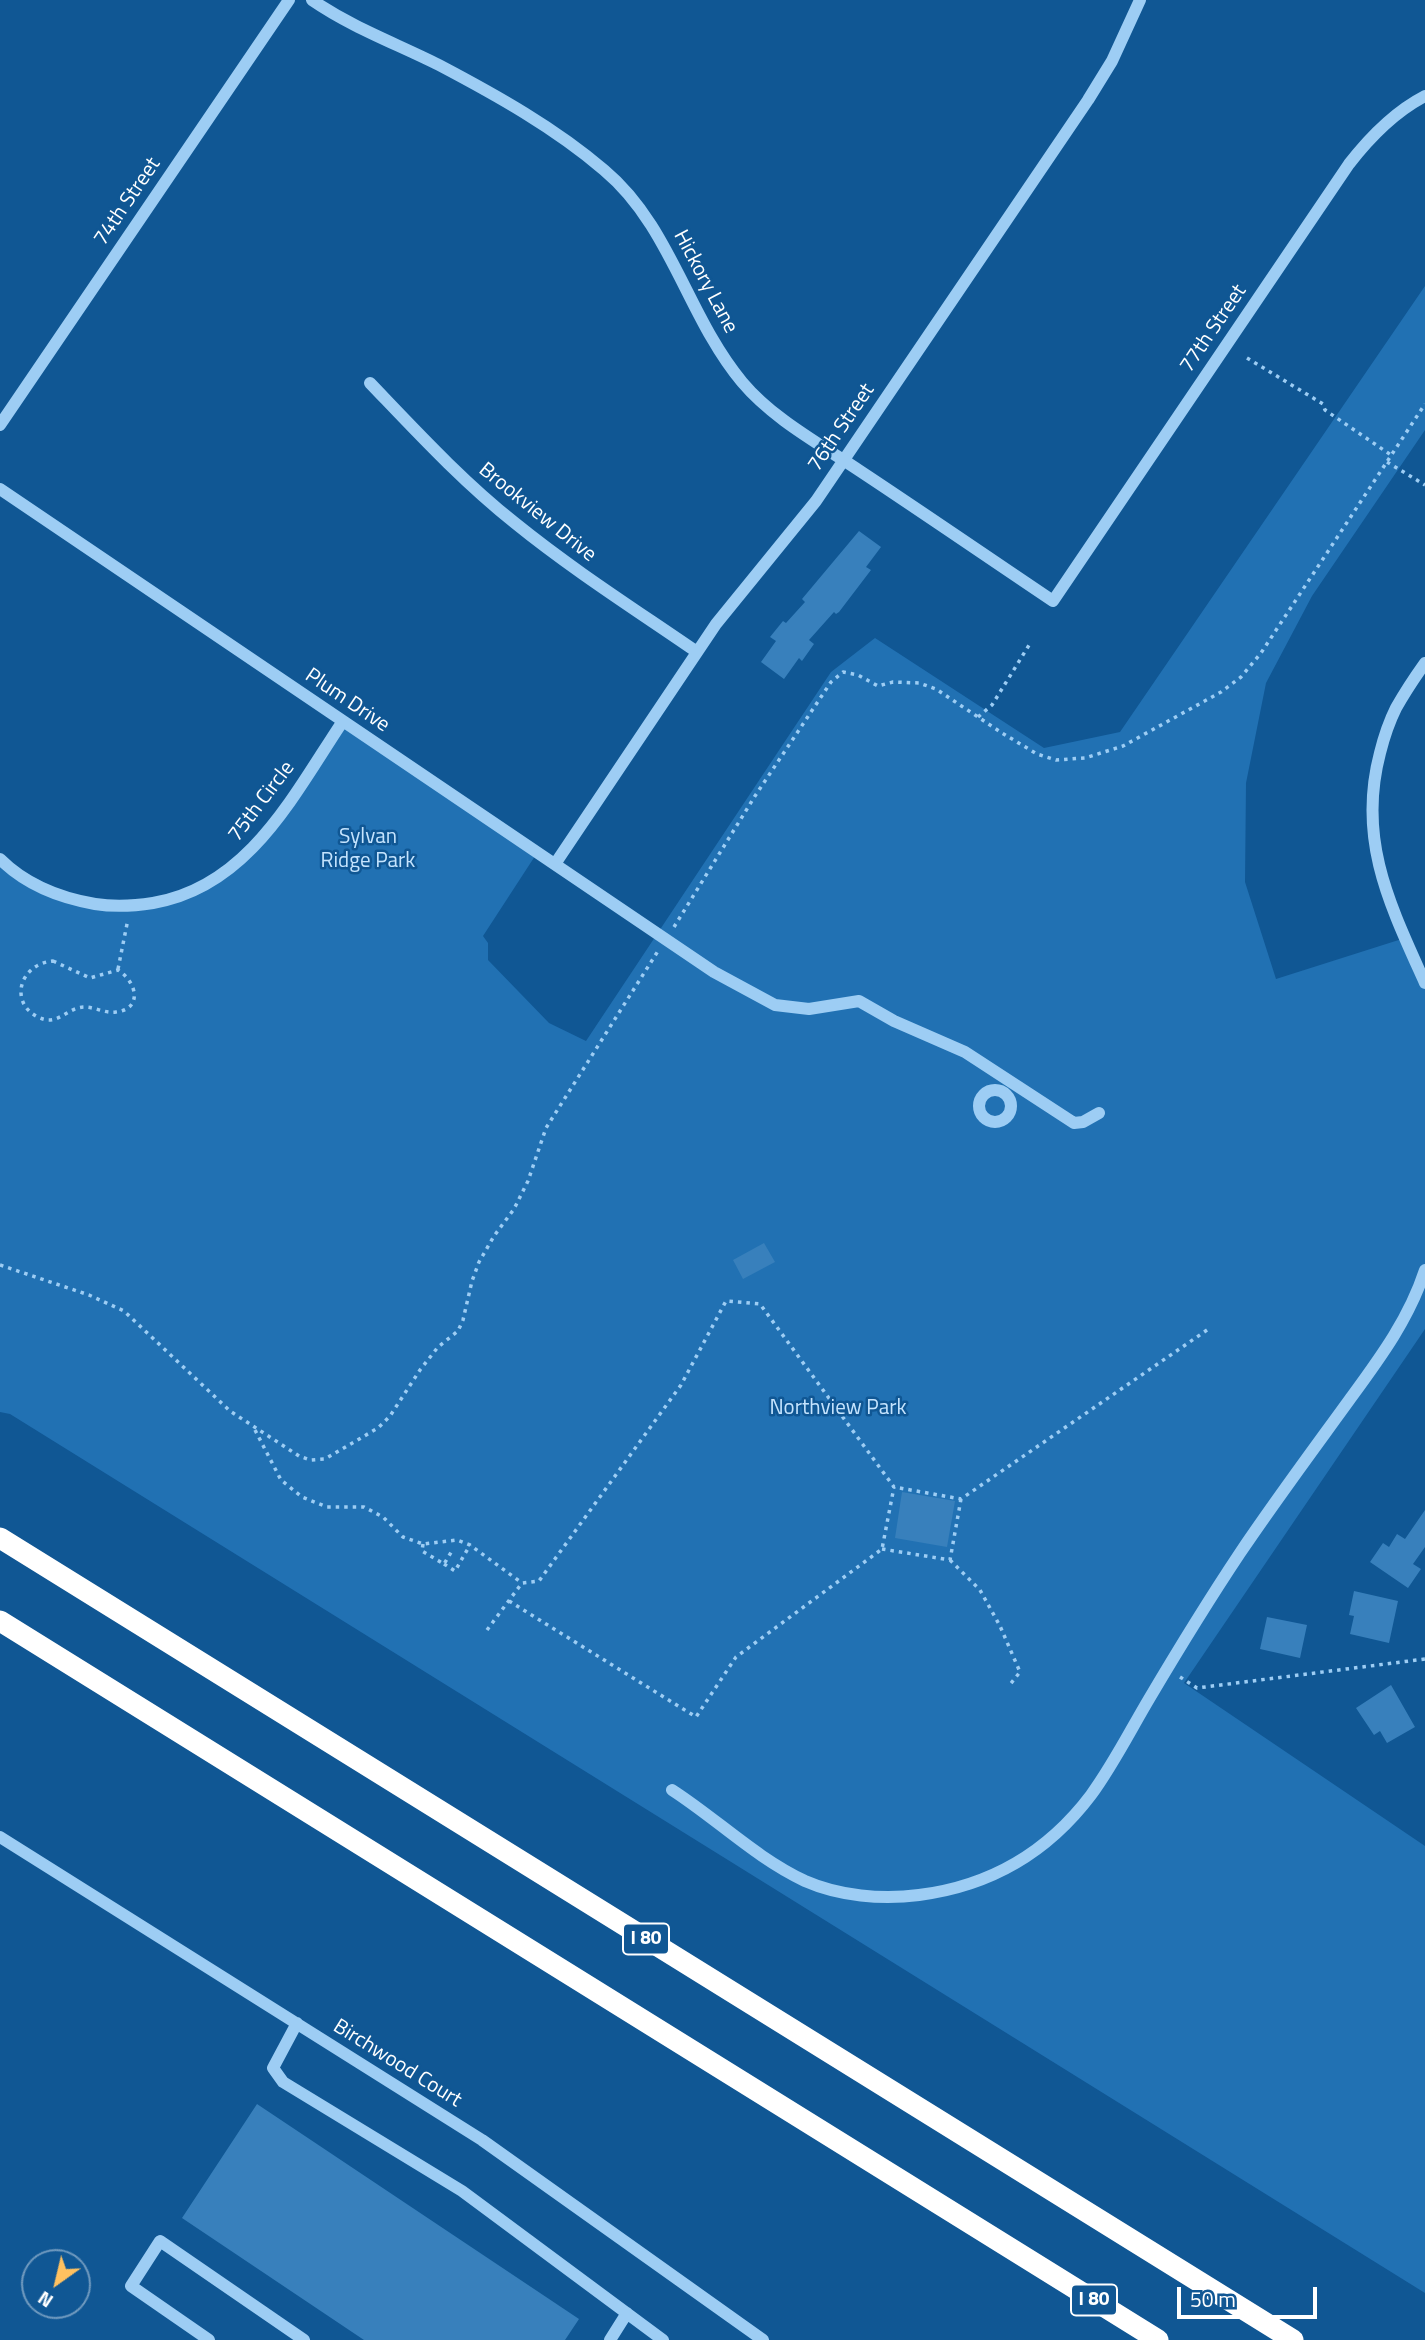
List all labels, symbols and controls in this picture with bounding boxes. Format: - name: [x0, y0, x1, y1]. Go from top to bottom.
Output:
- street label: 74th Street: [89, 153, 167, 251]
- street label: Hickory Lane: [667, 226, 743, 338]
- street label: 77th Street: [1175, 280, 1253, 378]
- street label: 76th Street: [803, 379, 881, 477]
- street label: Brookview Drive: [473, 458, 601, 568]
- street label: Plum Drive: [300, 664, 394, 738]
- street label: 75th Circle: [224, 757, 300, 847]
- park label: Sylvan Ridge Park: [321, 825, 415, 875]
- park label: Northview Park: [769, 1396, 907, 1422]
- road number: I 80: [623, 1924, 669, 1954]
- street label: Birchwood Court: [328, 2014, 466, 2114]
- north arrow: [21, 2249, 91, 2319]
- scale bar: [1180, 2274, 1320, 2318]
- text: 50 m: [1190, 2283, 1236, 2315]
- text: N: [32, 2284, 59, 2316]
- road number: I 80: [1071, 2284, 1117, 2316]

